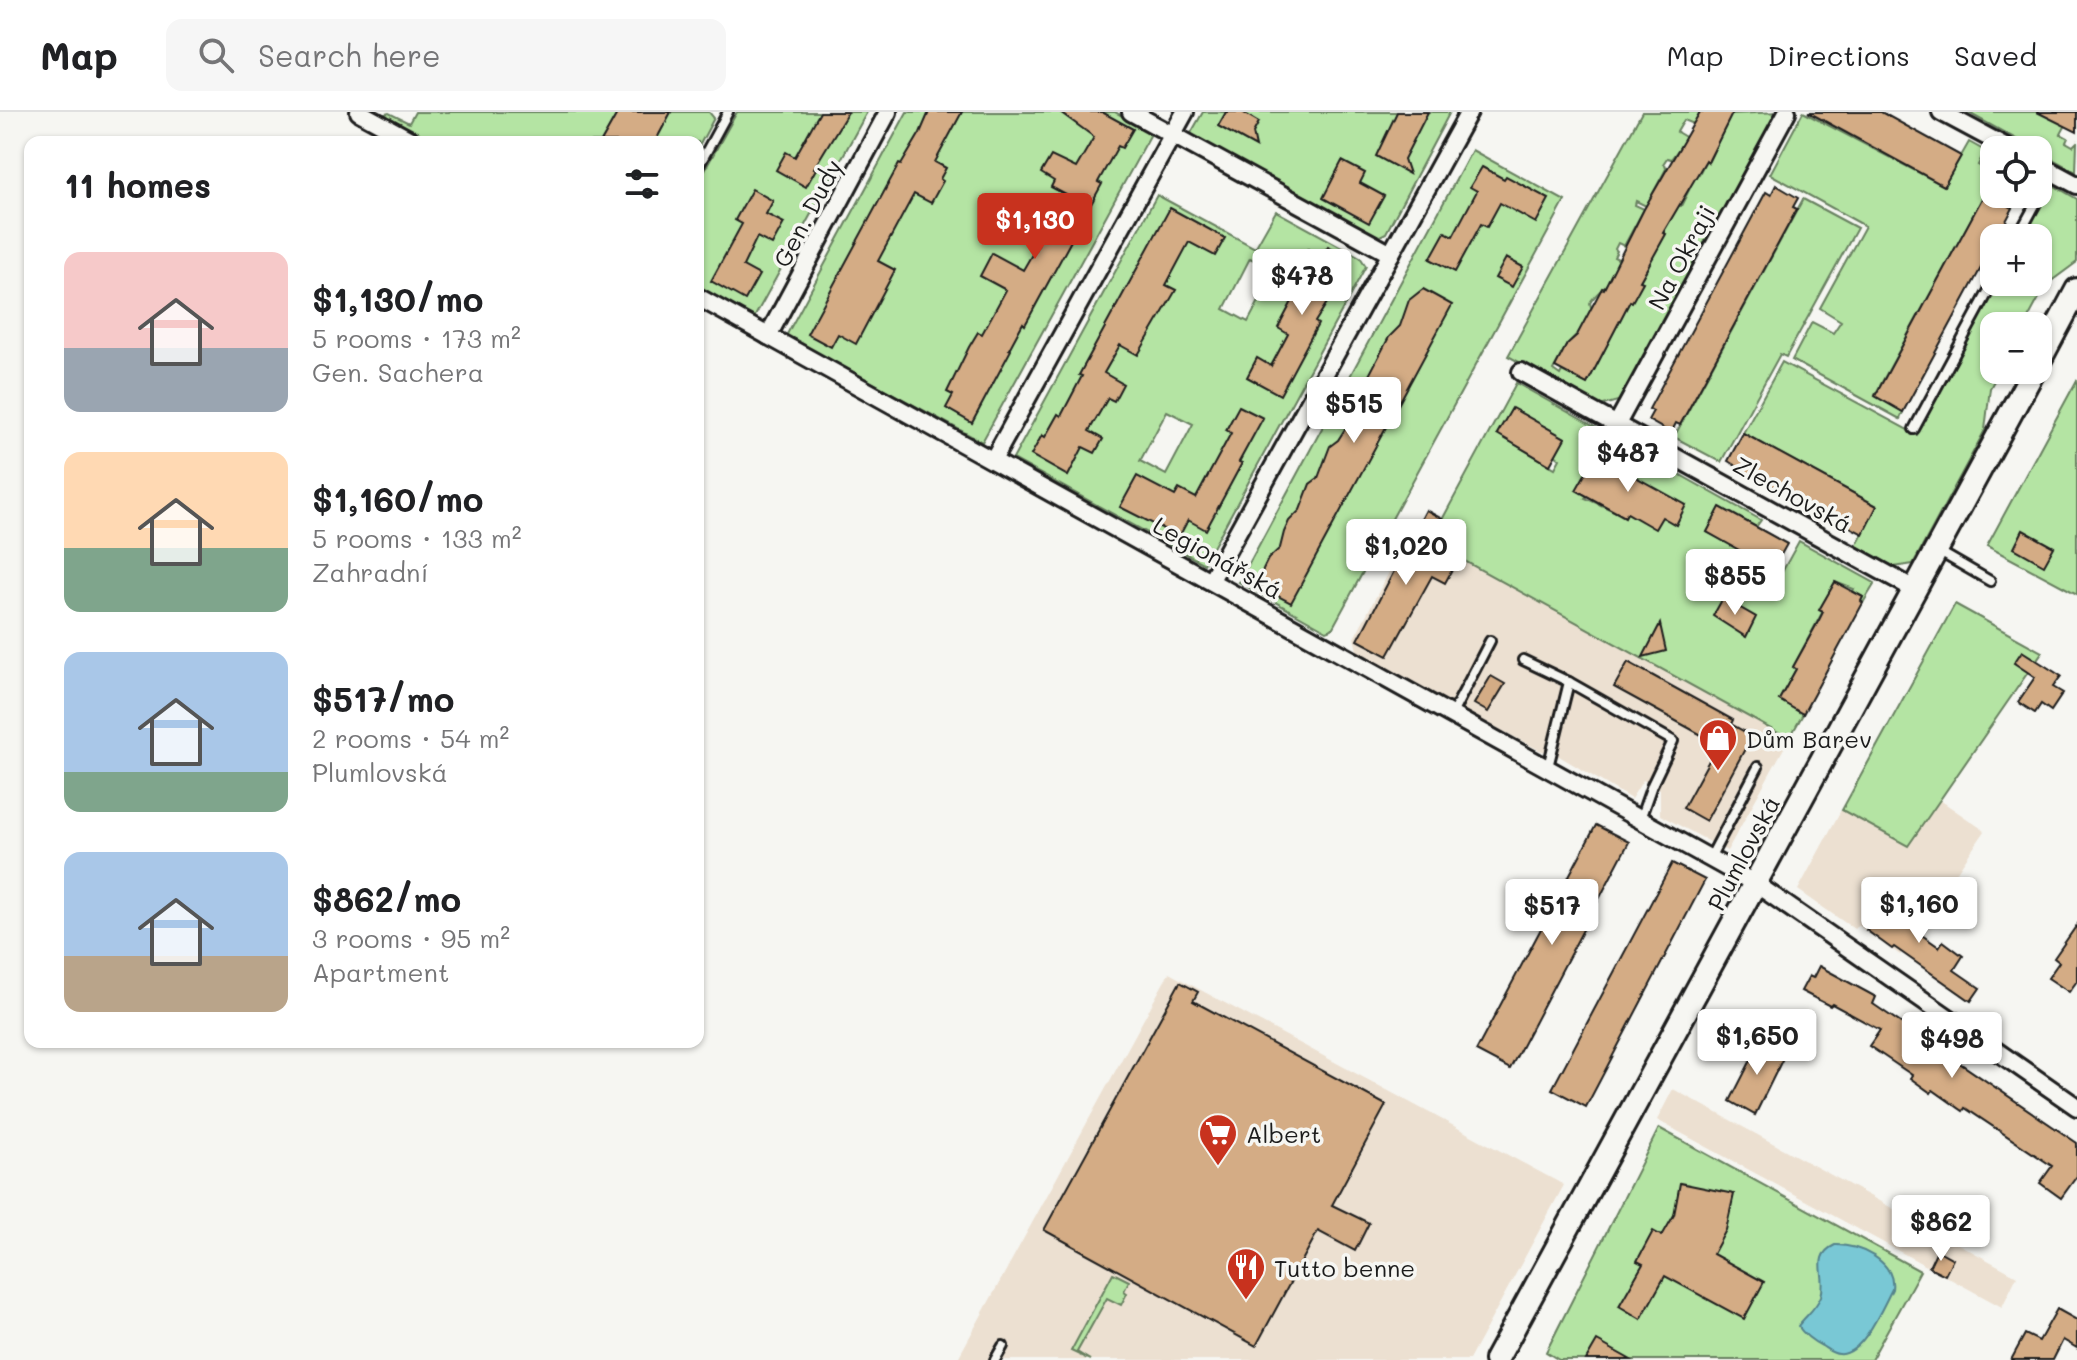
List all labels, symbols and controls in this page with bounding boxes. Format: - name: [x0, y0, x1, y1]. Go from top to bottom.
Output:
- search box: [166, 19, 726, 91]
- text: Map: [40, 30, 118, 80]
- icon: search: [194, 33, 238, 77]
- text: Search here: [258, 35, 441, 75]
- text: Map: [1667, 37, 1724, 73]
- text: Directions: [1768, 37, 1910, 73]
- text: Saved: [1954, 37, 2037, 73]
- map controls: [1980, 136, 2052, 384]
- button: locate: [1980, 136, 2052, 208]
- street label: Gen. Dudy: [766, 154, 848, 272]
- text: 11 homes: [64, 162, 211, 207]
- icon: filters: [620, 162, 664, 206]
- pin: $1,130: [970, 193, 1100, 261]
- street label: Na Okraji: [1640, 199, 1722, 315]
- text: $1,130: [995, 202, 1075, 236]
- button: +: [1980, 224, 2052, 296]
- pin: $478: [1255, 249, 1349, 317]
- text: $478: [1270, 258, 1334, 292]
- text: $1,130/mo: [312, 276, 483, 321]
- icon: home: [128, 284, 224, 380]
- button: −: [1980, 312, 2052, 384]
- text: 5 rooms · 173 m²: [312, 321, 521, 355]
- text: Gen. Sachera: [312, 355, 484, 389]
- pin: $515: [1307, 377, 1401, 445]
- text: $515: [1325, 386, 1383, 420]
- pin: $487: [1581, 426, 1675, 494]
- text: $487: [1596, 435, 1660, 469]
- street label: Zlechovská: [1728, 449, 1858, 539]
- text: $1,160/mo: [312, 476, 484, 521]
- icon: home: [128, 484, 224, 580]
- street label: Legionářská: [1148, 509, 1288, 605]
- pin: $1,020: [1341, 519, 1471, 587]
- text: 5 rooms · 133 m²: [312, 521, 522, 555]
- text: $1,020: [1364, 528, 1448, 562]
- pin: $855: [1688, 549, 1782, 617]
- text: Zahradní: [312, 555, 429, 589]
- text: $855: [1704, 558, 1766, 592]
- text: $517/mo: [312, 676, 454, 721]
- icon: home: [128, 684, 224, 780]
- shop icon: Dům Barev: [1697, 717, 1739, 772]
- text: 2 rooms · 54 m²: [312, 721, 509, 755]
- place label: Dům Barev: [1746, 723, 1872, 754]
- text: Plumlovská: [312, 755, 448, 789]
- street label: Plumlovská: [1700, 790, 1786, 916]
- text: $862/mo: [312, 876, 461, 921]
- pin: $1,160: [1854, 877, 1984, 945]
- pin: $517: [1505, 879, 1599, 947]
- icon: home: [128, 884, 224, 980]
- text: $1,160: [1879, 886, 1959, 920]
- text: $517: [1523, 888, 1581, 922]
- text: 3 rooms · 95 m²: [312, 921, 510, 955]
- text: Apartment: [312, 955, 449, 989]
- pin: $1,650: [1692, 1009, 1822, 1077]
- pin: $498: [1905, 1012, 1999, 1080]
- text: $1,650: [1715, 1018, 1799, 1052]
- text: $498: [1920, 1021, 1984, 1055]
- supermarket icon: Albert: [1197, 1112, 1239, 1167]
- place label: Albert: [1246, 1118, 1321, 1149]
- pin: $862: [1894, 1195, 1988, 1263]
- text: $862: [1910, 1204, 1972, 1238]
- restaurant icon: Tutto benne: [1225, 1246, 1267, 1301]
- place label: Tutto benne: [1274, 1252, 1415, 1283]

